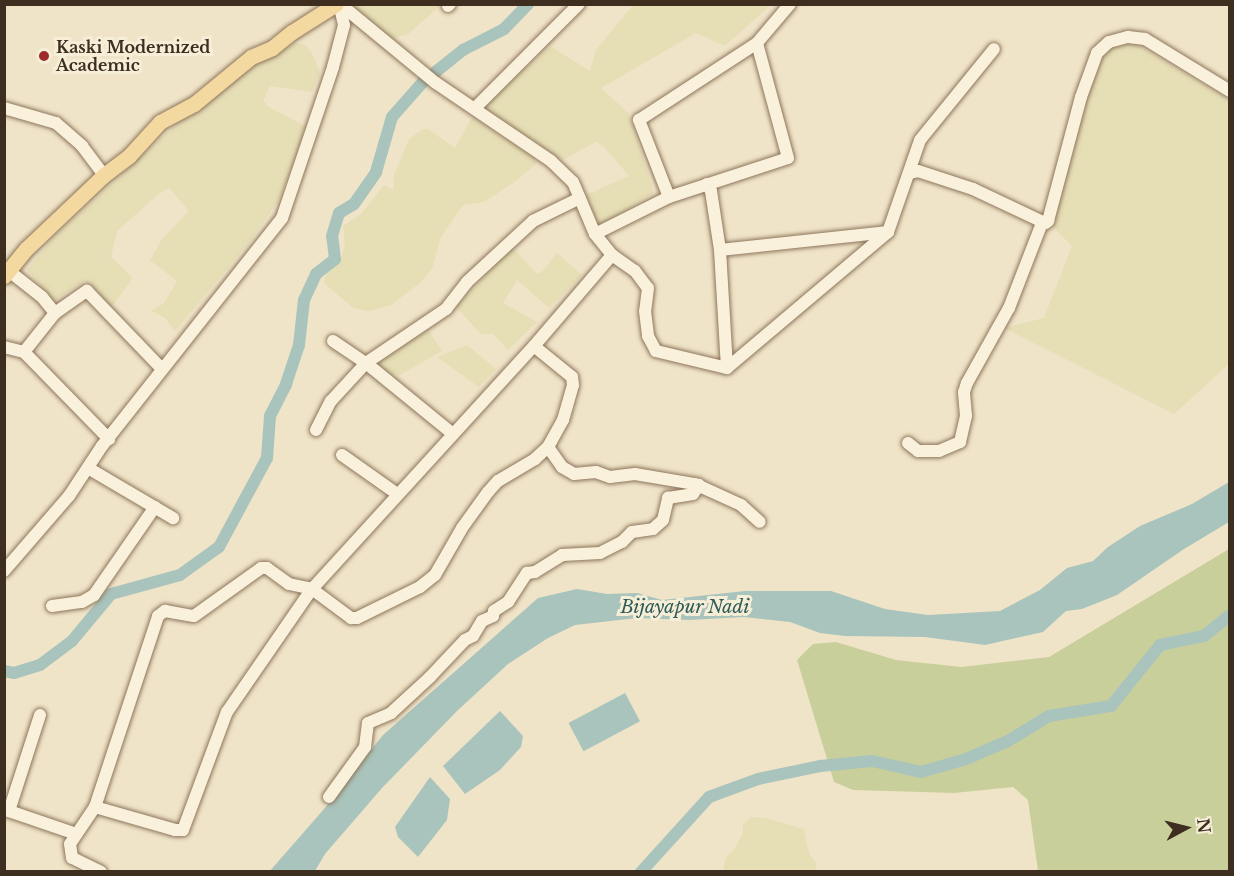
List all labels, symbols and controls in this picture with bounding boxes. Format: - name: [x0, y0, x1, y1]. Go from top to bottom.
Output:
- place label: Kaski Modernized Academic: [56, 37, 210, 75]
- marker: Kaski Modernized Academic: [37, 49, 51, 63]
- water label: Bijayapur Nadi: [620, 596, 750, 618]
- north arrow: [1156, 798, 1216, 858]
- text: N: [1193, 817, 1215, 834]

